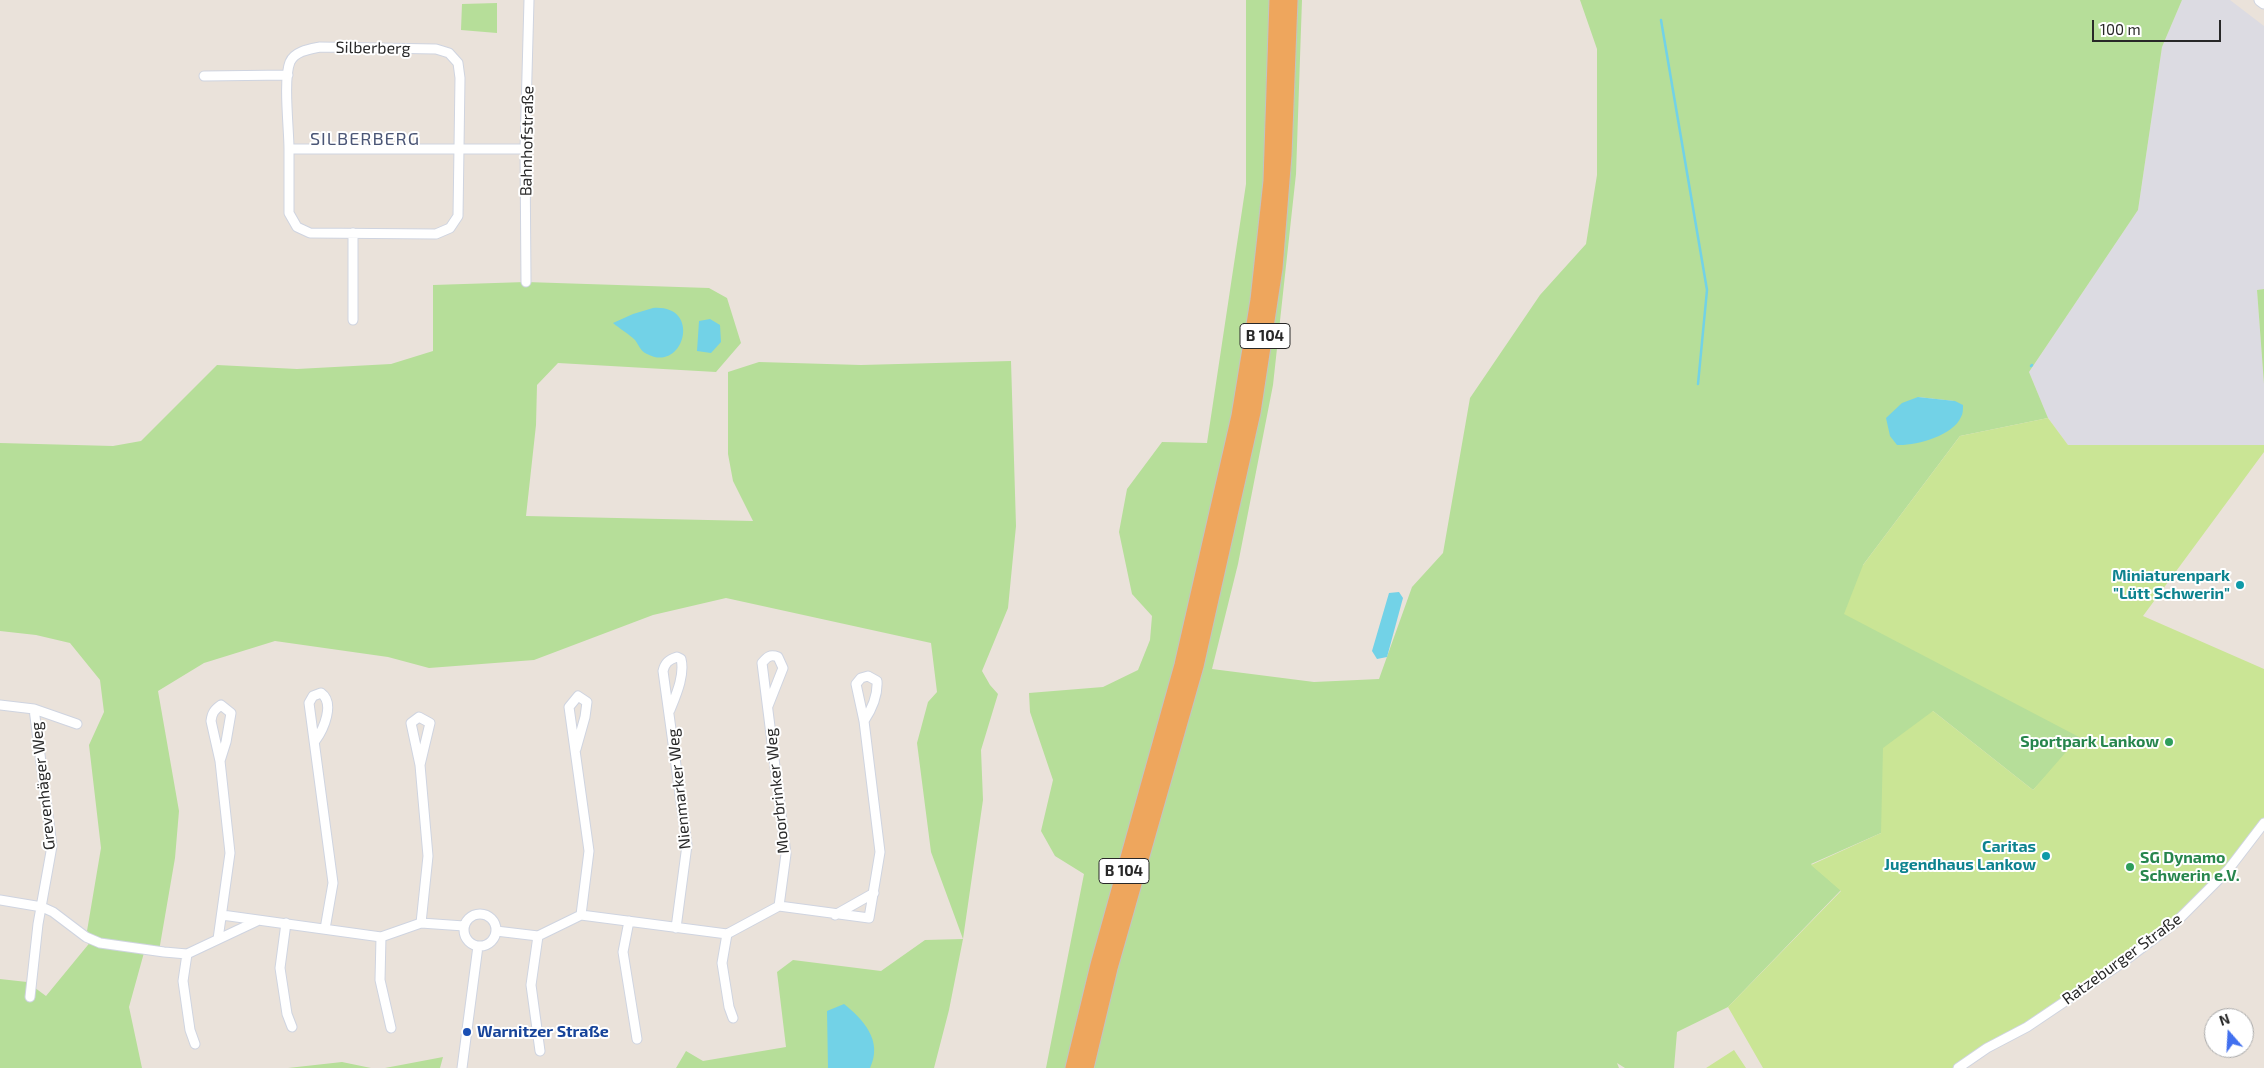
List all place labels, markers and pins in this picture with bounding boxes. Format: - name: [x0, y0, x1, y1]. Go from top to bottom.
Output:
- place label: Miniaturenpark "Lütt Schwerin": [2112, 566, 2230, 604]
- marker: Miniaturenpark "Lütt Schwerin": [2234, 579, 2246, 591]
- place label: Sportpark Lankow: [2020, 732, 2159, 752]
- marker: Sportpark Lankow: [2163, 736, 2175, 748]
- place label: Caritas Jugendhaus Lankow: [1884, 837, 2036, 875]
- place label: SG Dynamo Schwerin e.V.: [2140, 848, 2240, 886]
- marker: Caritas Jugendhaus Lankow: [2040, 850, 2052, 862]
- marker: SG Dynamo Schwerin e.V.: [2124, 861, 2136, 873]
- place label: Warnitzer Straße: [477, 1022, 609, 1042]
- marker: Warnitzer Straße: [461, 1026, 473, 1038]

